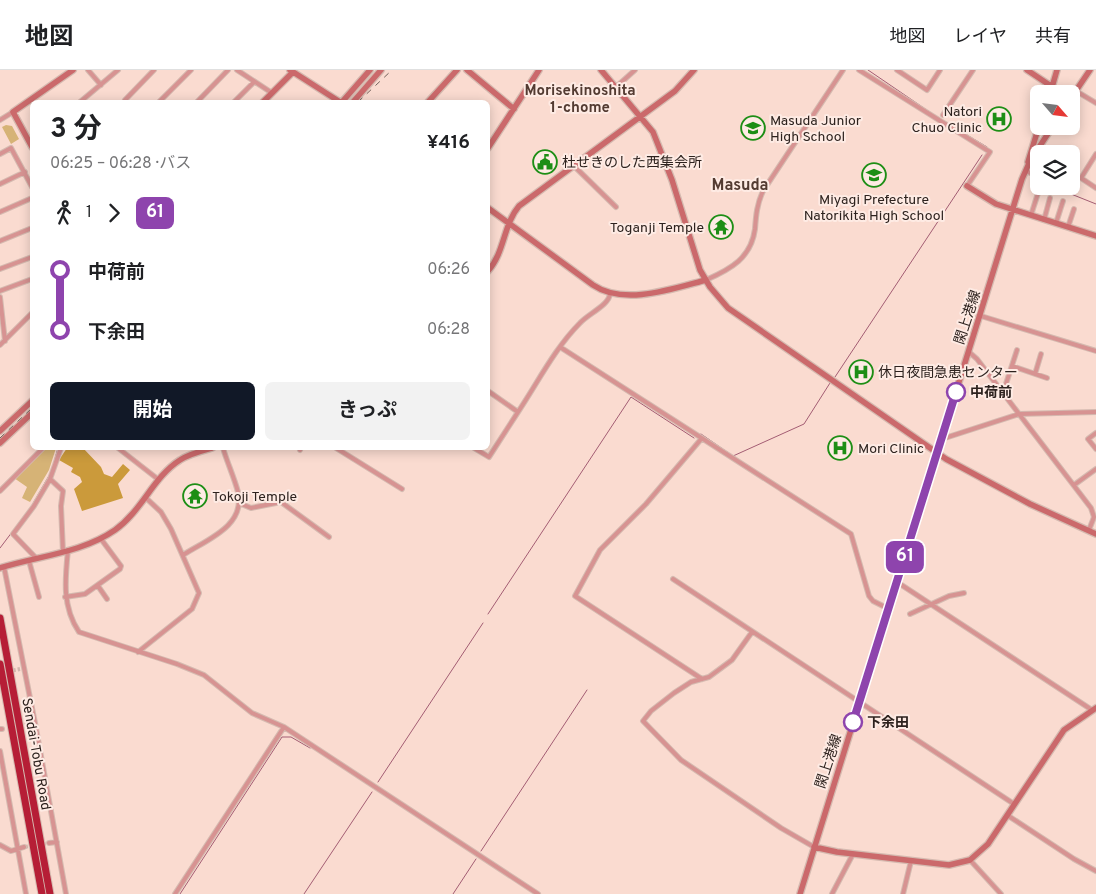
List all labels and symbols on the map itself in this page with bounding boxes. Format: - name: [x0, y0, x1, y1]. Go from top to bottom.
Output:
- district label: Morisekinoshita 1-chome: [524, 82, 636, 118]
- north arrow: [1030, 85, 1080, 135]
- place label: Natori Chuo Clinic: [911, 104, 982, 137]
- hospital icon: Natori Chuo Clinic: [986, 106, 1012, 132]
- place label: Masuda Junior High School: [770, 113, 862, 146]
- school or university icon: Masuda Junior High School: [740, 115, 766, 141]
- public building icon: 杜せきのした西集会所: [532, 149, 558, 175]
- place label: 杜せきのした西集会所: [562, 155, 702, 172]
- school or university icon: Miyagi Prefecture Natorikita High School: [861, 162, 887, 188]
- district label: Masuda: [711, 176, 769, 196]
- place label: Miyagi Prefecture Natorikita High School: [804, 192, 944, 225]
- temple icon: Toganji Temple: [708, 214, 734, 240]
- place label: Toganji Temple: [610, 220, 704, 237]
- street label: 閖上港線: [952, 288, 985, 347]
- hospital icon: 休日夜間急患センター: [848, 359, 874, 385]
- place label: 休日夜間急患センター: [878, 364, 1018, 382]
- marker: 中荷前: [946, 382, 966, 402]
- place label: 中荷前: [970, 384, 1012, 402]
- hospital icon: Mori Clinic: [827, 435, 853, 461]
- place label: Mori Clinic: [858, 441, 924, 458]
- temple icon: Tokoji Temple: [182, 483, 208, 509]
- place label: Tokoji Temple: [212, 489, 297, 506]
- line badge: 61: [882, 541, 928, 573]
- street label: Sendai-Tobu Road: [17, 697, 54, 812]
- marker: 下余田: [843, 712, 863, 732]
- place label: 下余田: [867, 715, 909, 732]
- street label: 閖上港線: [813, 732, 846, 791]

